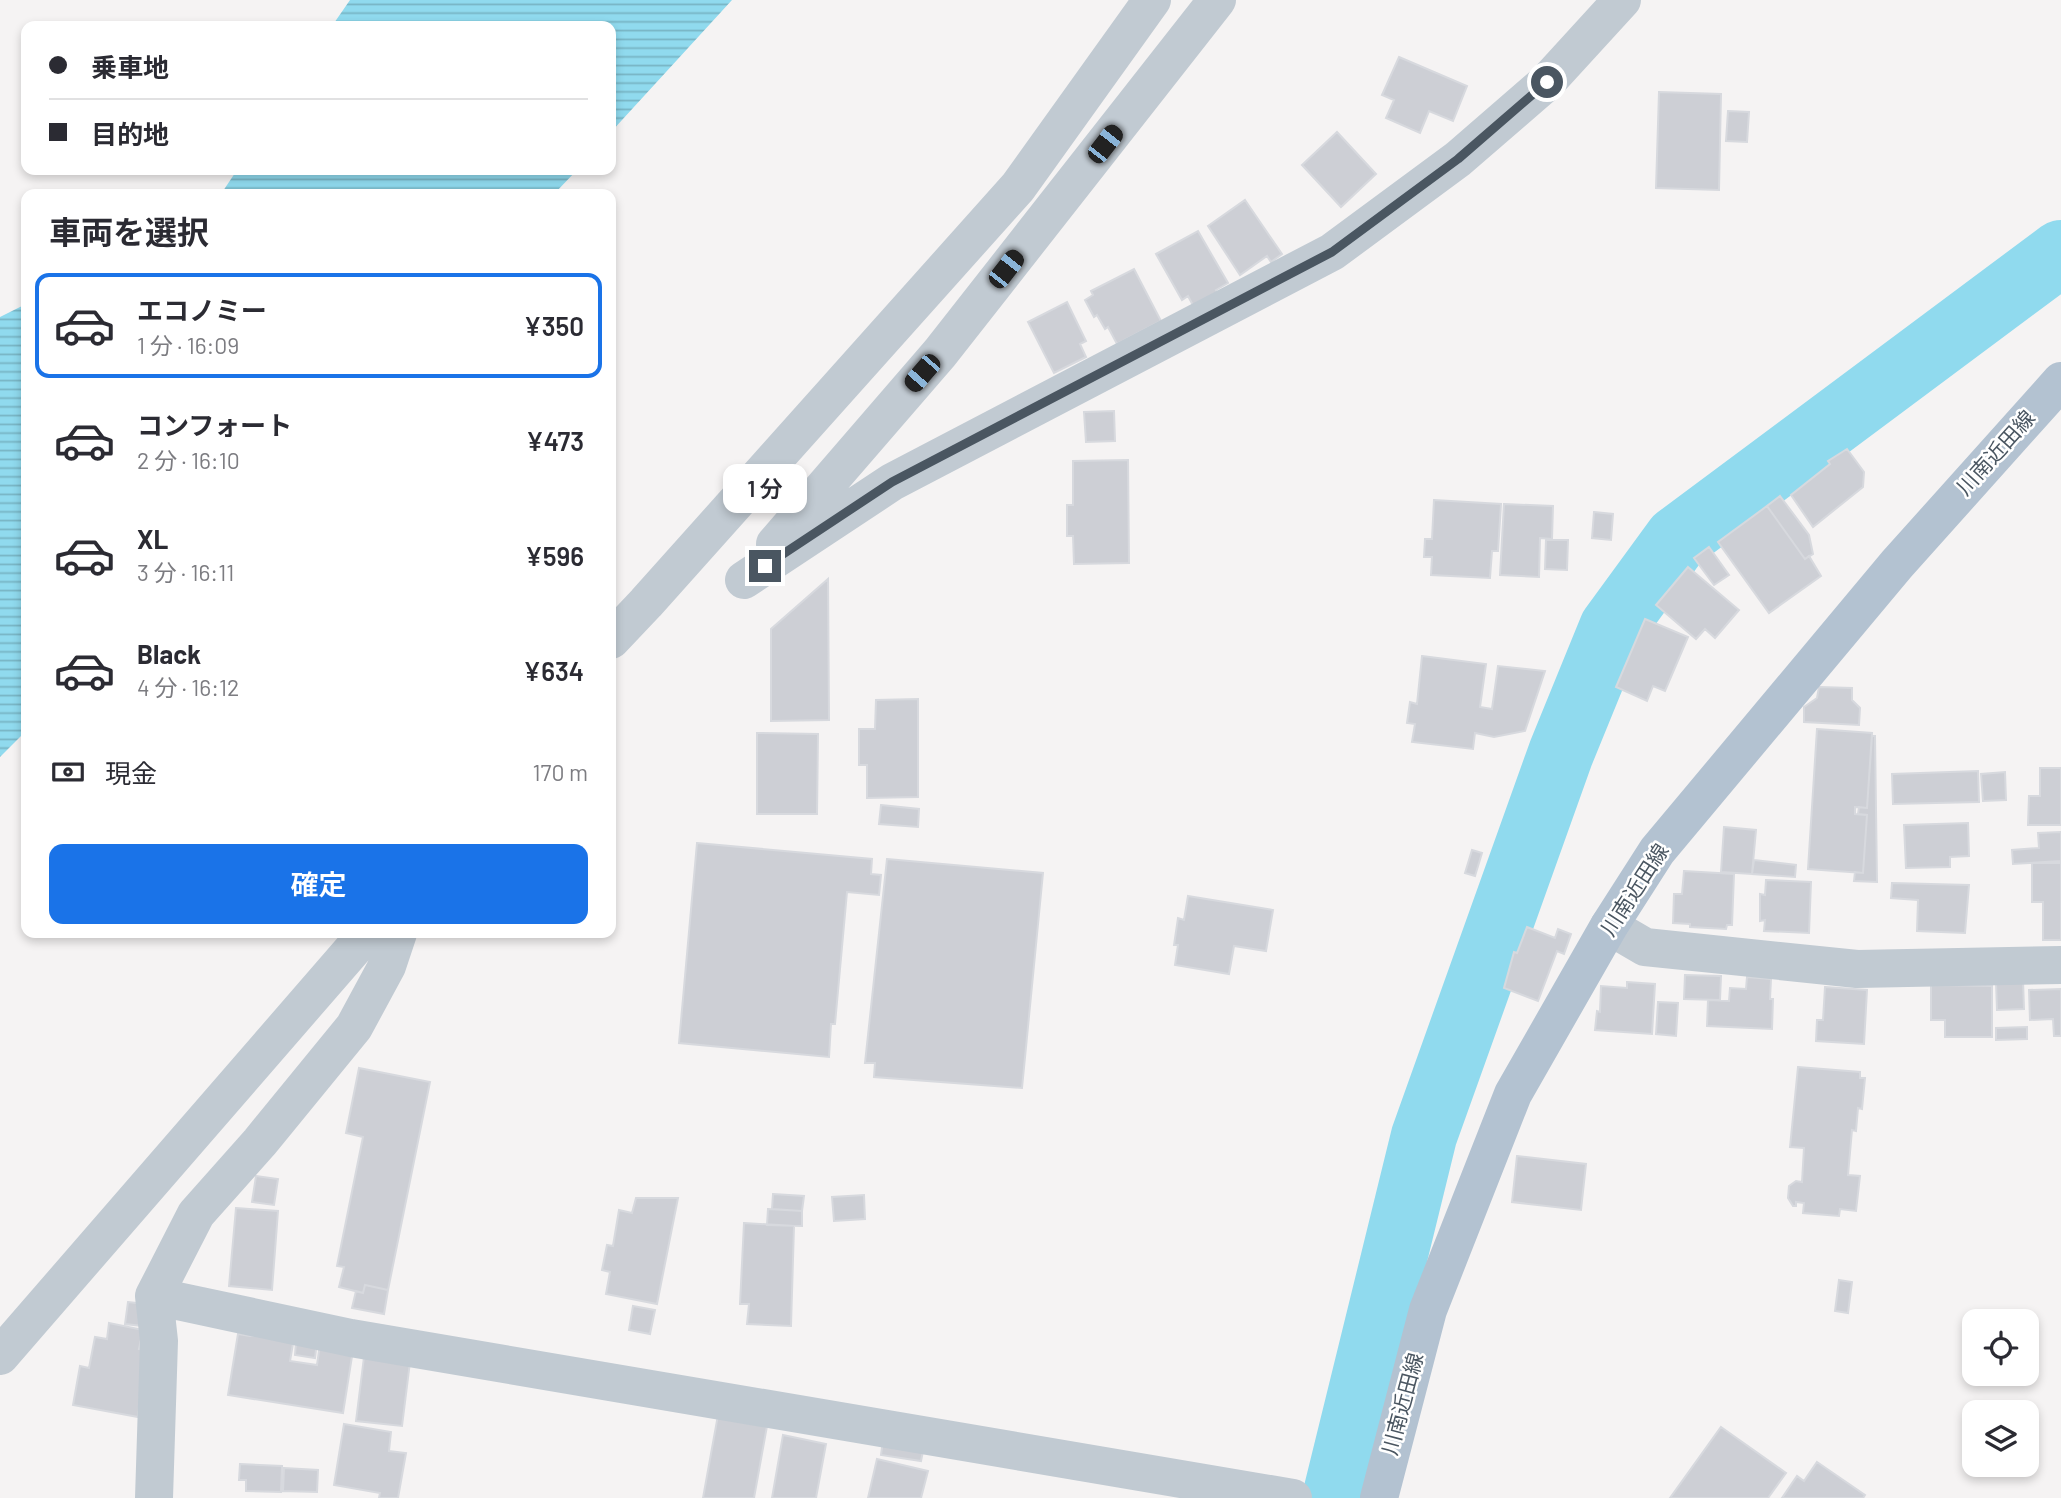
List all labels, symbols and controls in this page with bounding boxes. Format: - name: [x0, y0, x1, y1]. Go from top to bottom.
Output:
- text: 乗車地: [91, 51, 169, 82]
- route start: [1531, 66, 1563, 98]
- text: 目的地: [91, 118, 169, 149]
- car: [1084, 121, 1127, 167]
- text: 車両を選択: [49, 212, 209, 250]
- car: [985, 246, 1028, 292]
- icon: car: [53, 294, 116, 357]
- text: エコノミー: [137, 294, 267, 325]
- text: ¥350: [524, 310, 584, 341]
- text: 1 分 · 16:09: [137, 331, 239, 359]
- car: [901, 350, 944, 396]
- street label: 川南近田線: [1950, 405, 2039, 499]
- icon: car: [53, 409, 116, 472]
- text: コンフォート: [137, 409, 292, 440]
- text: ¥473: [526, 425, 584, 456]
- text: 2 分 · 16:10: [137, 446, 240, 474]
- callout: 1 分: [723, 464, 807, 514]
- text: 1 分: [747, 474, 783, 502]
- text: XL: [137, 523, 168, 554]
- icon: car: [53, 524, 116, 587]
- text: ¥596: [525, 540, 584, 571]
- route end: [749, 550, 781, 582]
- text: 3 分 · 16:11: [137, 558, 234, 586]
- text: Black: [137, 638, 201, 669]
- icon: car: [53, 639, 116, 702]
- text: ¥634: [523, 655, 584, 686]
- text: 4 分 · 16:12: [137, 673, 239, 701]
- icon: cash: [49, 753, 87, 791]
- text: 現金: [105, 757, 157, 788]
- text: 170 m: [532, 758, 588, 786]
- street label: 川南近田線: [1595, 838, 1673, 940]
- button: 確定: [49, 844, 588, 924]
- map controls: [1962, 1309, 2039, 1477]
- button: locate: [1962, 1309, 2039, 1386]
- street label: 川南近田線: [1376, 1350, 1427, 1458]
- button: layers: [1962, 1400, 2039, 1477]

